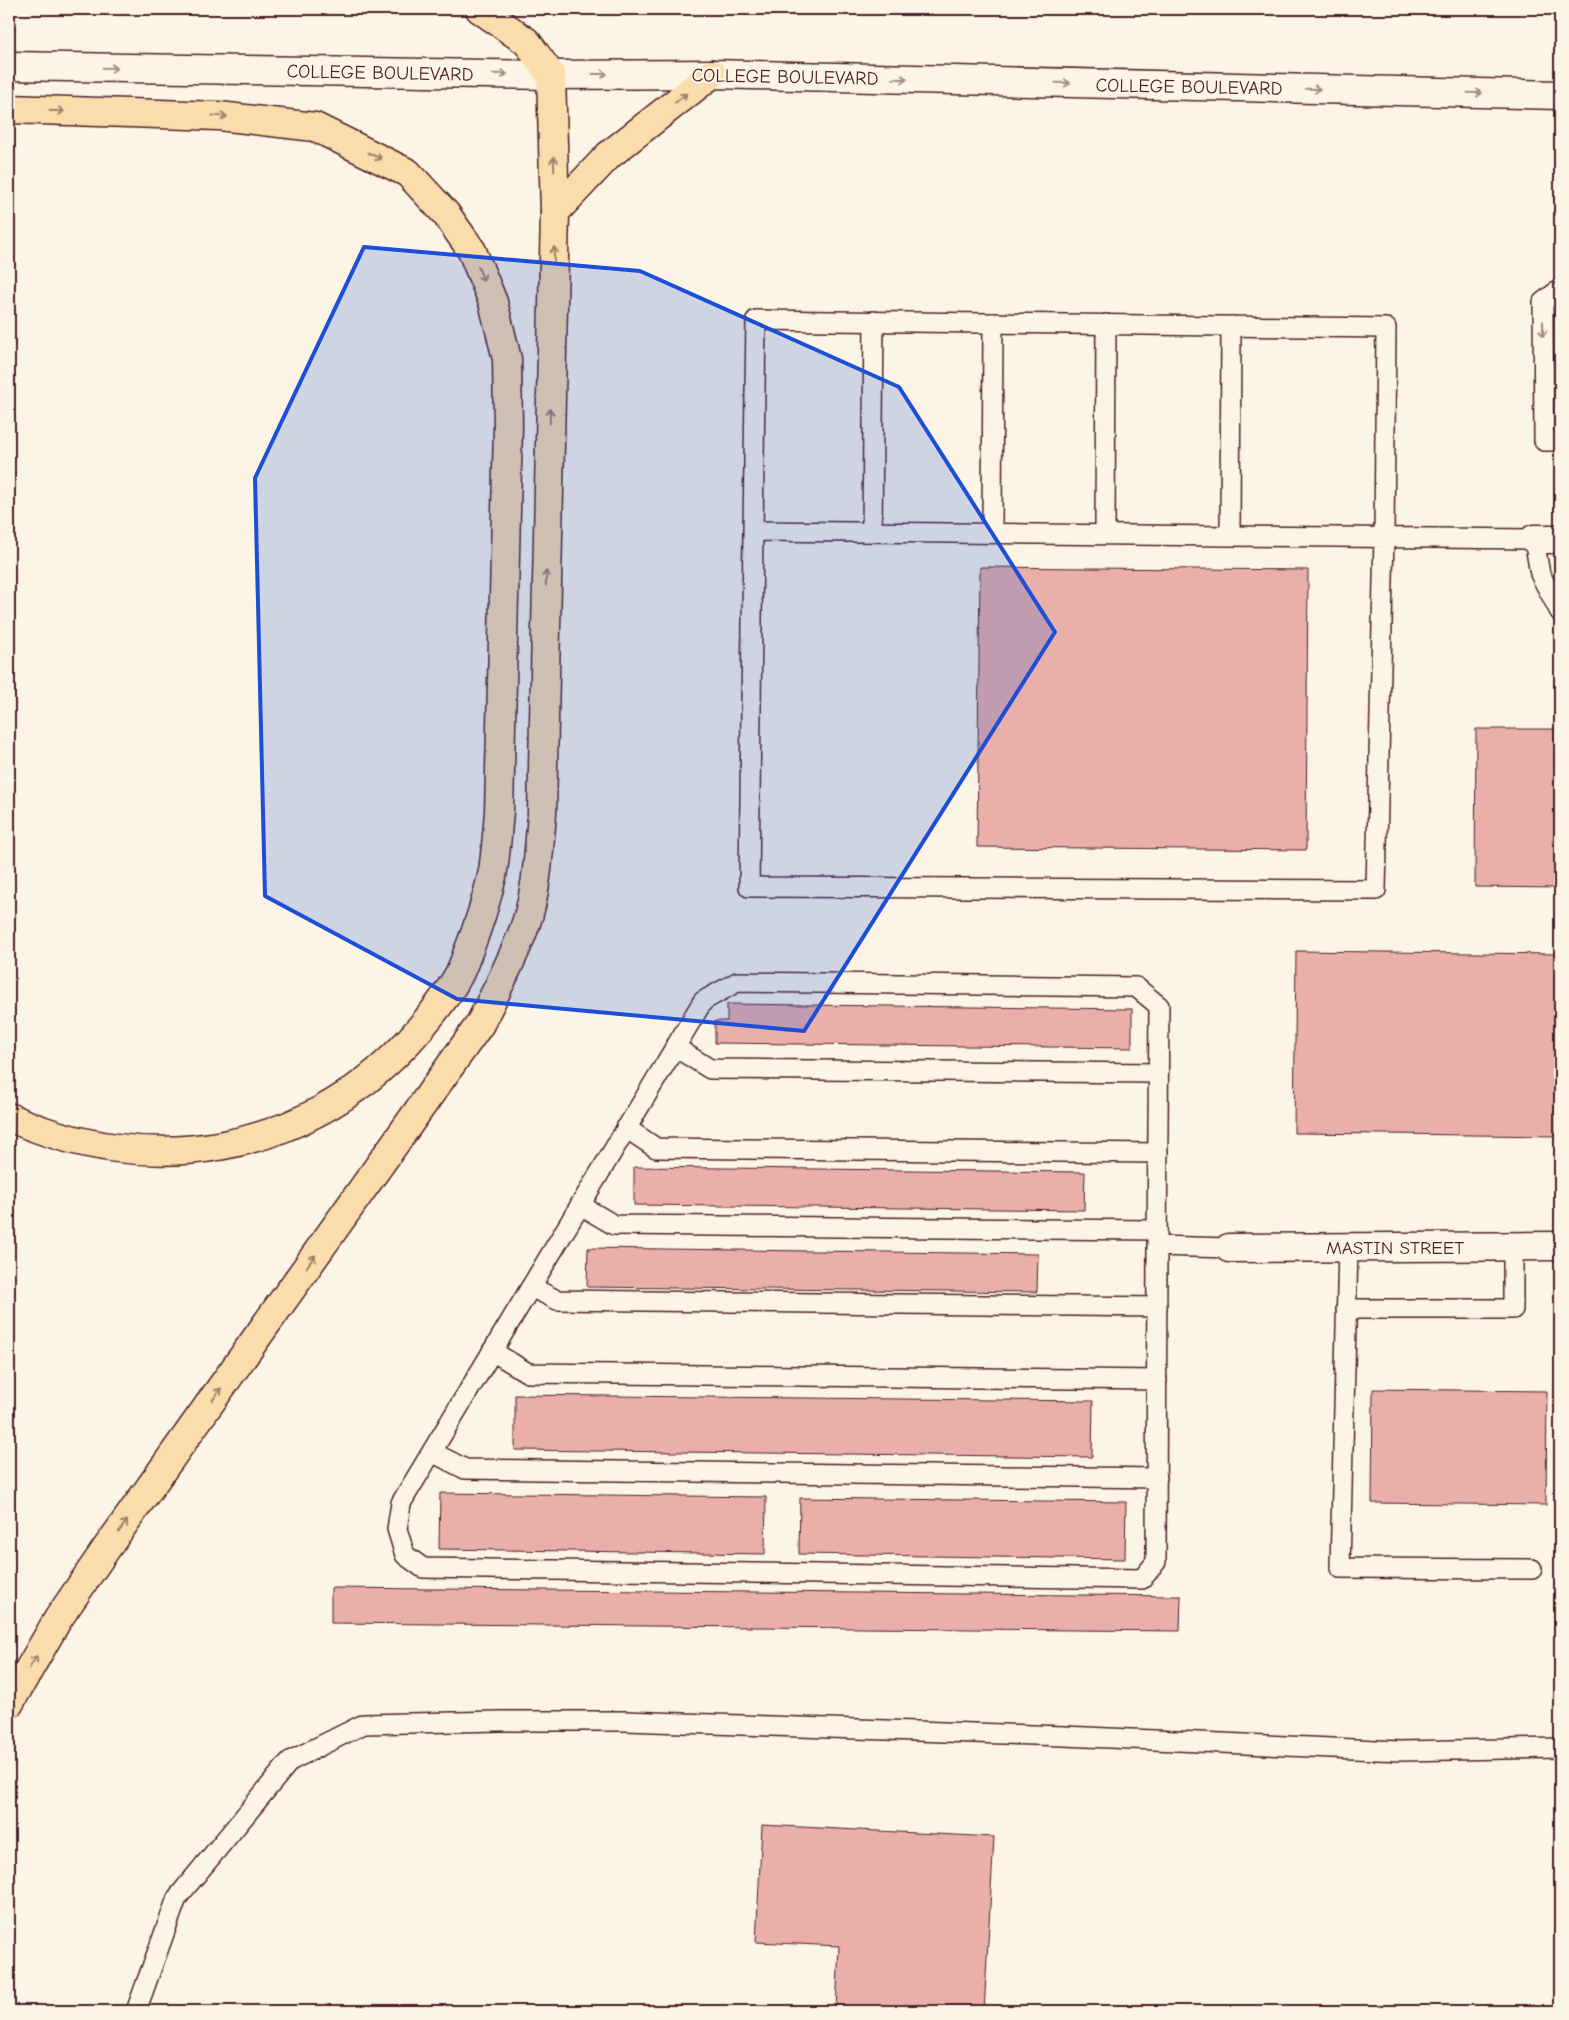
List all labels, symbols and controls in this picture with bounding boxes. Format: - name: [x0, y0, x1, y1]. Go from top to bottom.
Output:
- street label: COLLEGE BOULEVARD: [286, 60, 474, 86]
- one-way arrow: [102, 63, 118, 73]
- street label: COLLEGE BOULEVARD: [691, 64, 879, 90]
- one-way arrow: [492, 69, 508, 79]
- one-way arrow: [591, 69, 607, 79]
- one-way arrow: [892, 74, 908, 84]
- street label: COLLEGE BOULEVARD: [1095, 74, 1283, 100]
- one-way arrow: [1054, 78, 1071, 88]
- one-way arrow: [1304, 84, 1321, 94]
- one-way arrow: [1467, 88, 1483, 98]
- one-way arrow: [674, 93, 688, 103]
- one-way arrow: [49, 106, 65, 115]
- one-way arrow: [212, 112, 228, 121]
- one-way arrow: [367, 152, 382, 161]
- one-way arrow: [549, 156, 558, 172]
- one-way arrow: [549, 246, 559, 262]
- one-way arrow: [477, 265, 486, 281]
- one-way arrow: [1538, 321, 1548, 337]
- one-way arrow: [545, 408, 555, 424]
- one-way arrow: [541, 571, 551, 587]
- street label: MASTIN STREET: [1326, 1237, 1464, 1259]
- one-way arrow: [306, 1254, 316, 1268]
- one-way arrow: [212, 1387, 222, 1401]
- one-way arrow: [118, 1519, 128, 1533]
- one-way arrow: [29, 1655, 39, 1669]

